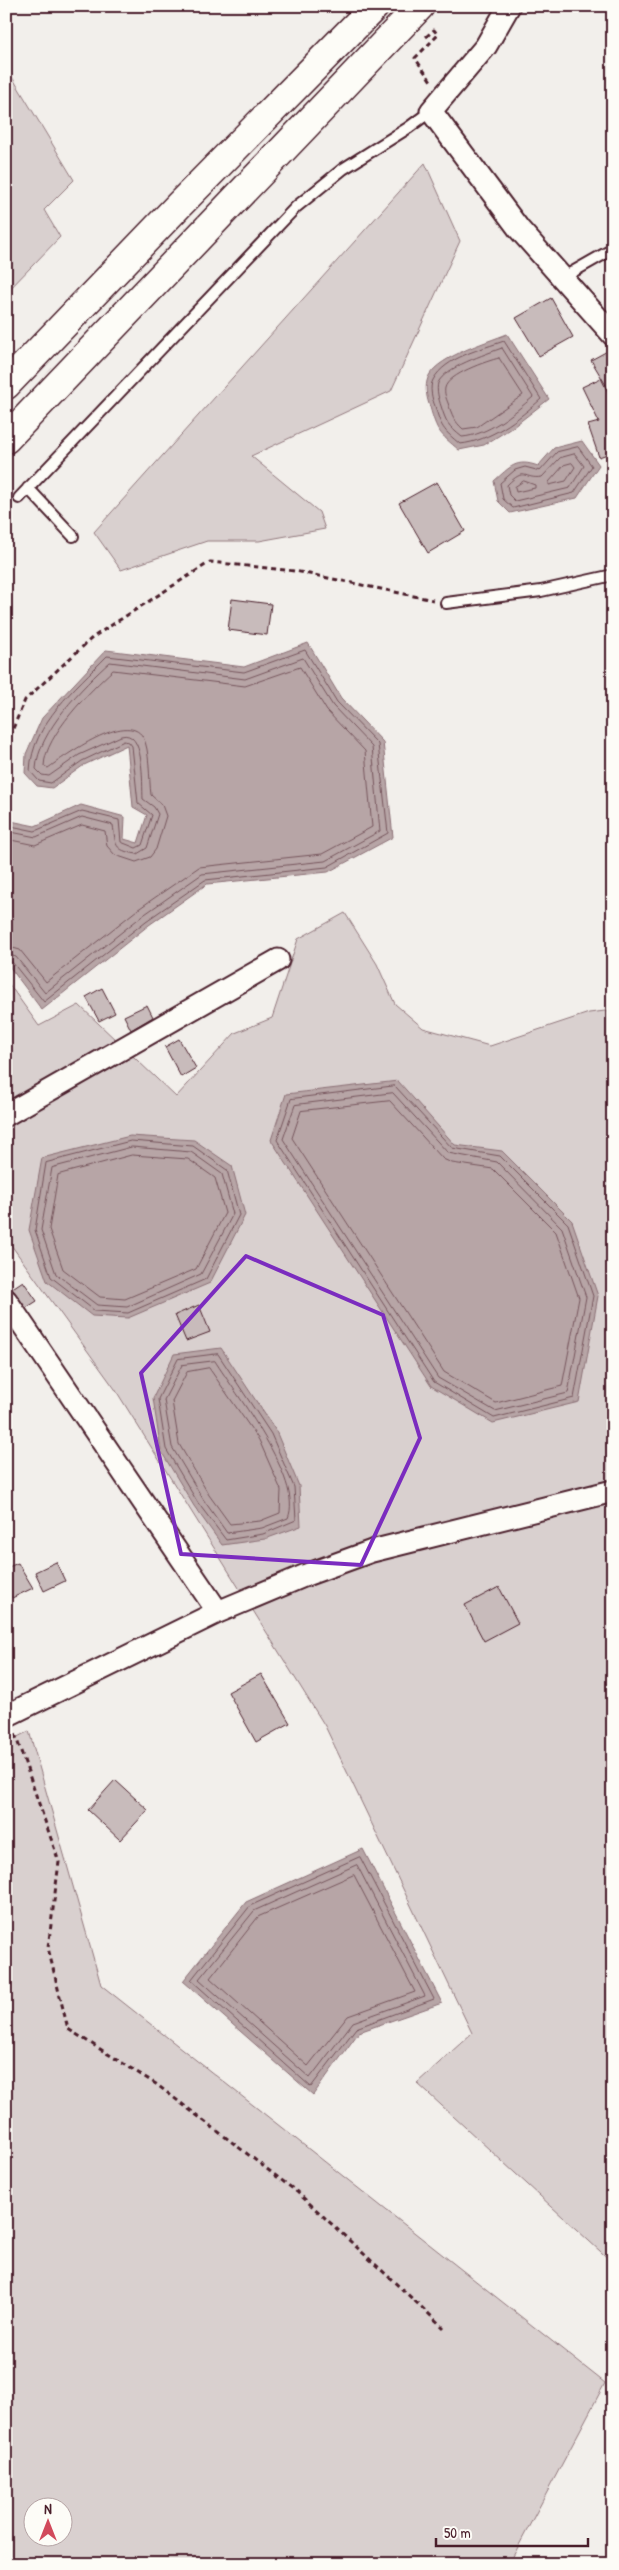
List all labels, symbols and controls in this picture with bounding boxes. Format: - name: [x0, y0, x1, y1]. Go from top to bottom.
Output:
- north arrow: [22, 2498, 72, 2548]
- text: N: [44, 2499, 52, 2518]
- scale bar: [436, 2515, 589, 2547]
- text: 50 m: [444, 2522, 471, 2543]

